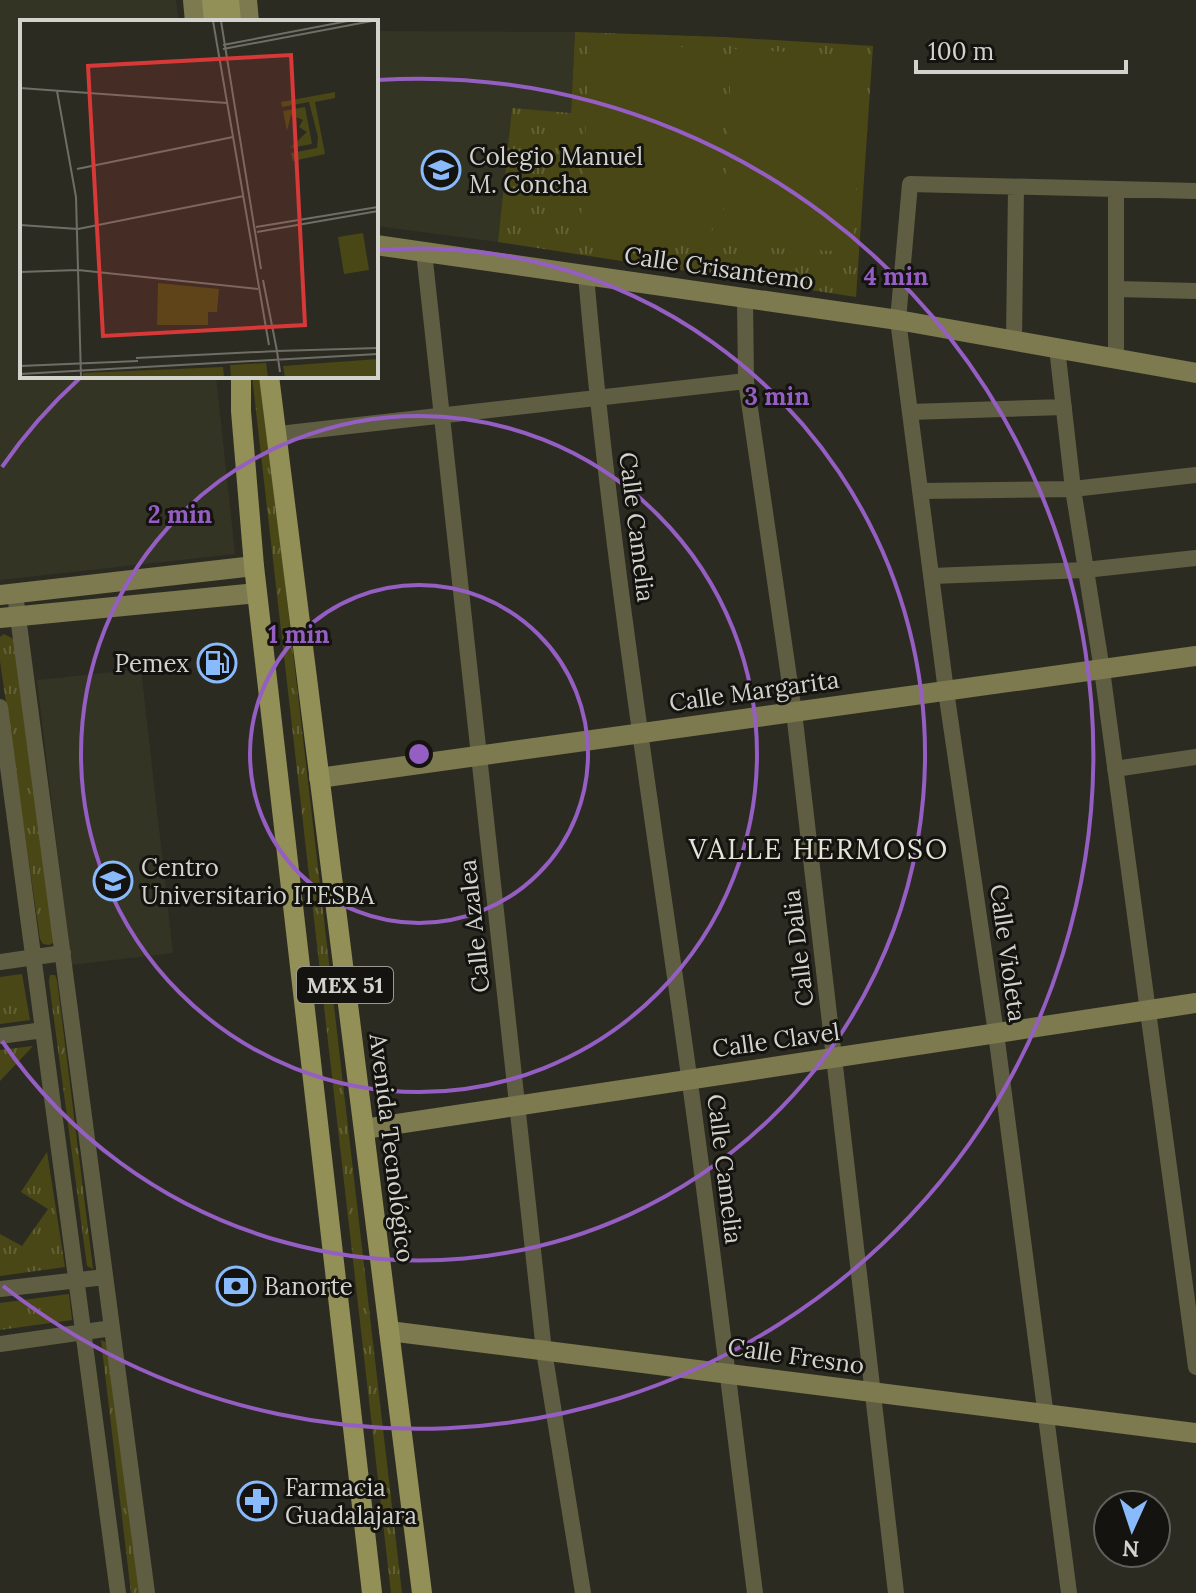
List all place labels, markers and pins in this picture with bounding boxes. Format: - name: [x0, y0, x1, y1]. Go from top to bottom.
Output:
- place label: Colegio Manuel M. Concha: [469, 141, 643, 200]
- school or university icon: Colegio Manuel M. Concha: [420, 149, 462, 191]
- fuel station icon: Pemex: [196, 642, 238, 684]
- place label: Pemex: [115, 648, 189, 679]
- centre of rings: [405, 740, 433, 768]
- place label: Centro Universitario ITESBA: [141, 852, 375, 911]
- school or university icon: Centro Universitario ITESBA: [92, 860, 134, 902]
- bank icon: Banorte: [215, 1265, 257, 1307]
- place label: Banorte: [264, 1271, 353, 1302]
- place label: Farmacia Guadalajara: [285, 1472, 417, 1531]
- pharmacy icon: Farmacia Guadalajara: [236, 1480, 278, 1522]

